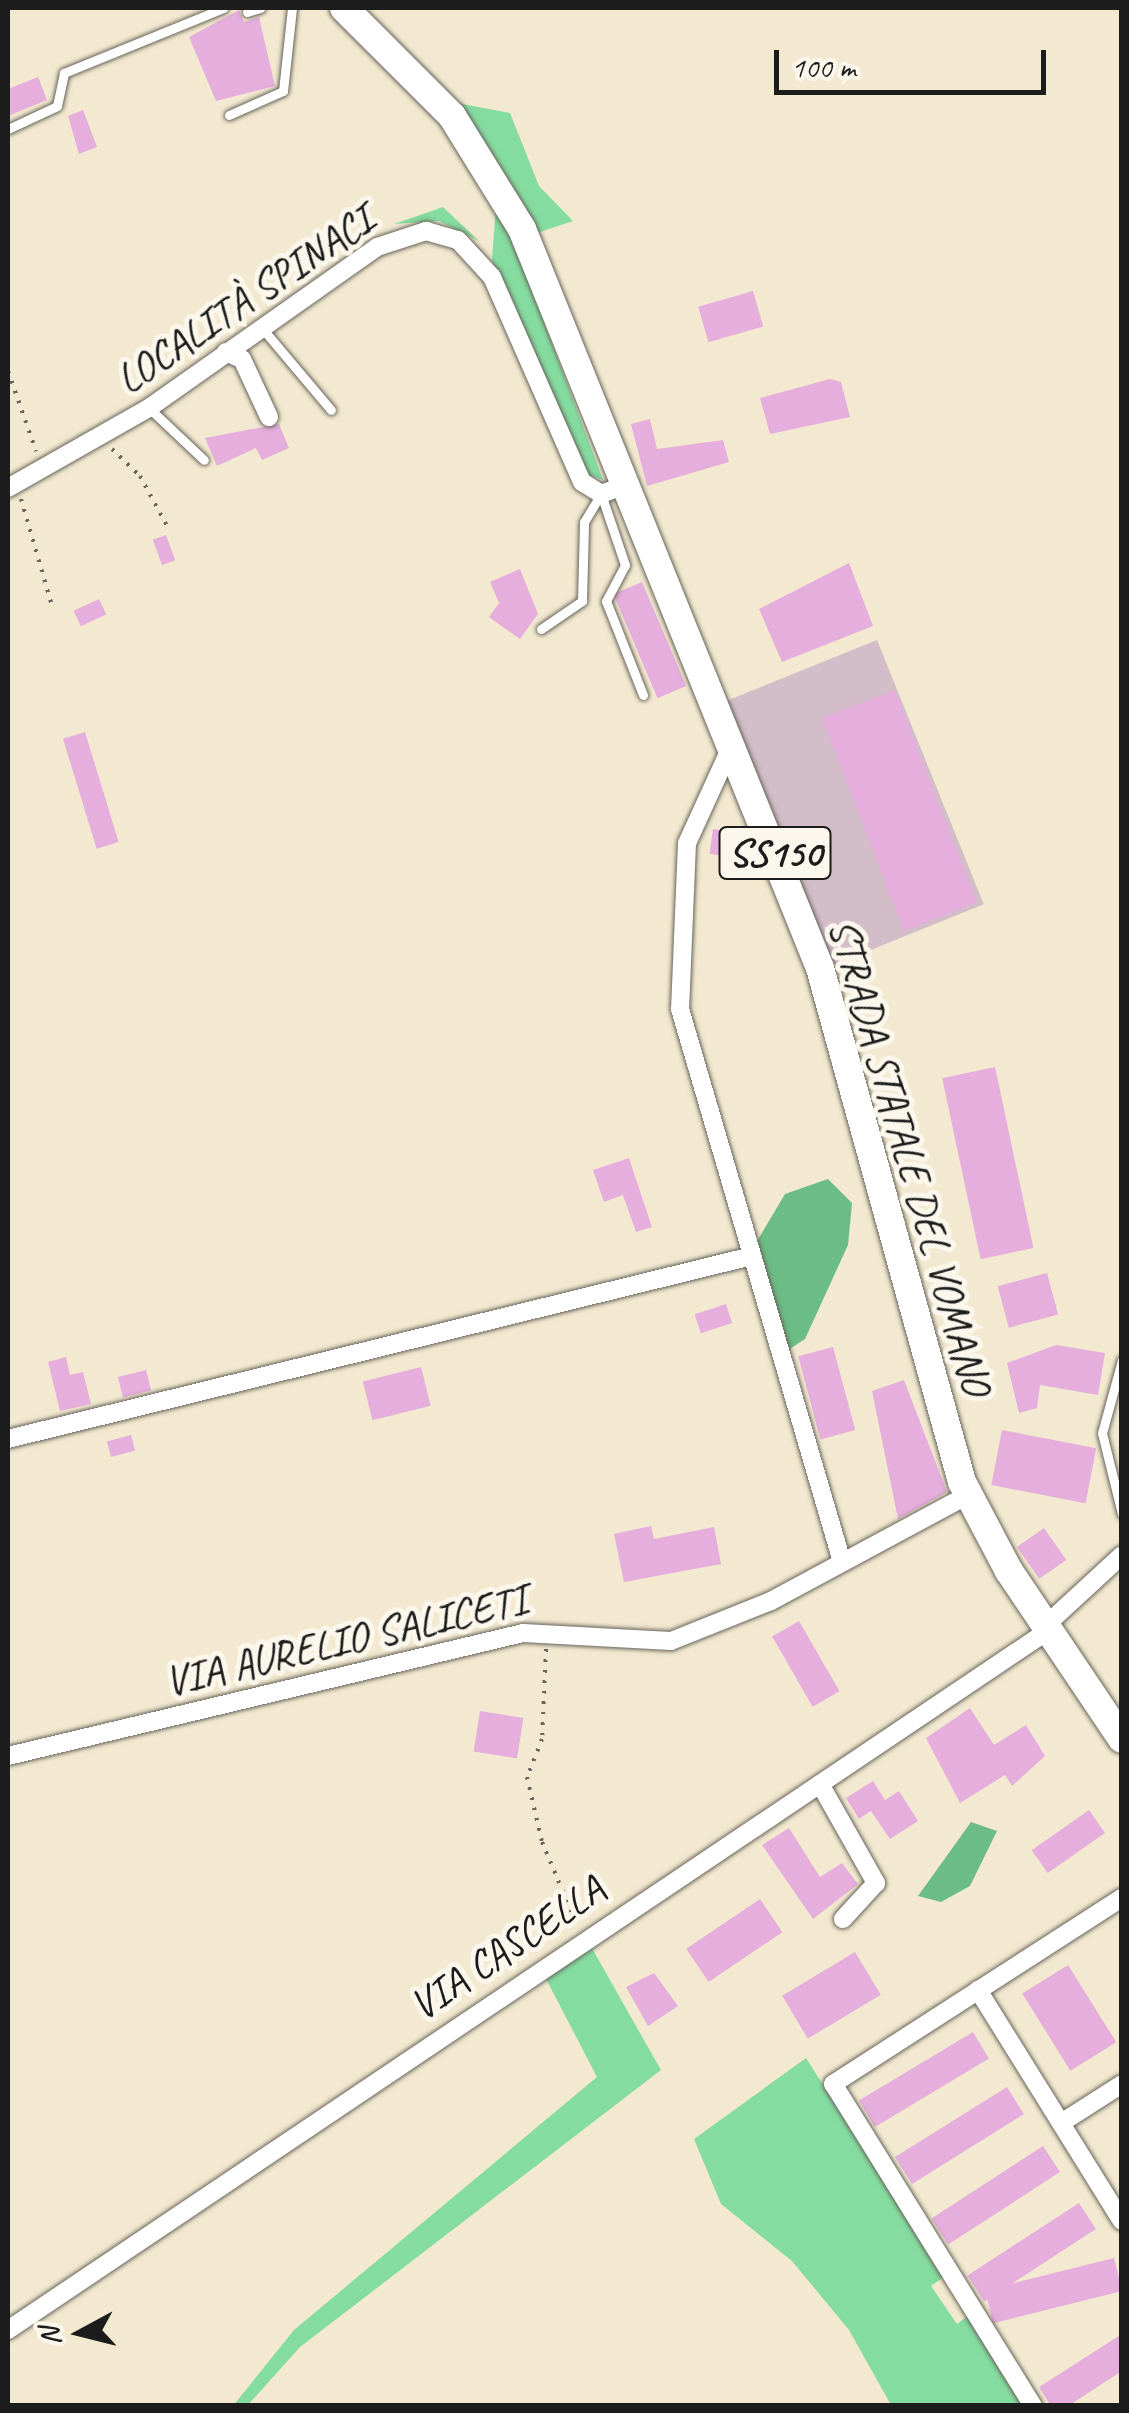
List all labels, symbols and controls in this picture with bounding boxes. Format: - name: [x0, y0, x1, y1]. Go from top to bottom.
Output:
- scale bar: [779, 30, 1052, 92]
- text: 100 m: [791, 48, 856, 86]
- street label: LOCALITÀ SPINACI: [106, 195, 384, 405]
- road number: SS150: [718, 818, 832, 888]
- street label: STRADA STATALE DEL VOMANO: [817, 912, 1001, 1402]
- street label: VIA AURELIO SALICETI: [159, 1575, 533, 1707]
- street label: VIA CASCELLA: [400, 1864, 614, 2032]
- north arrow: [30, 2283, 130, 2383]
- text: N: [31, 2326, 68, 2347]

